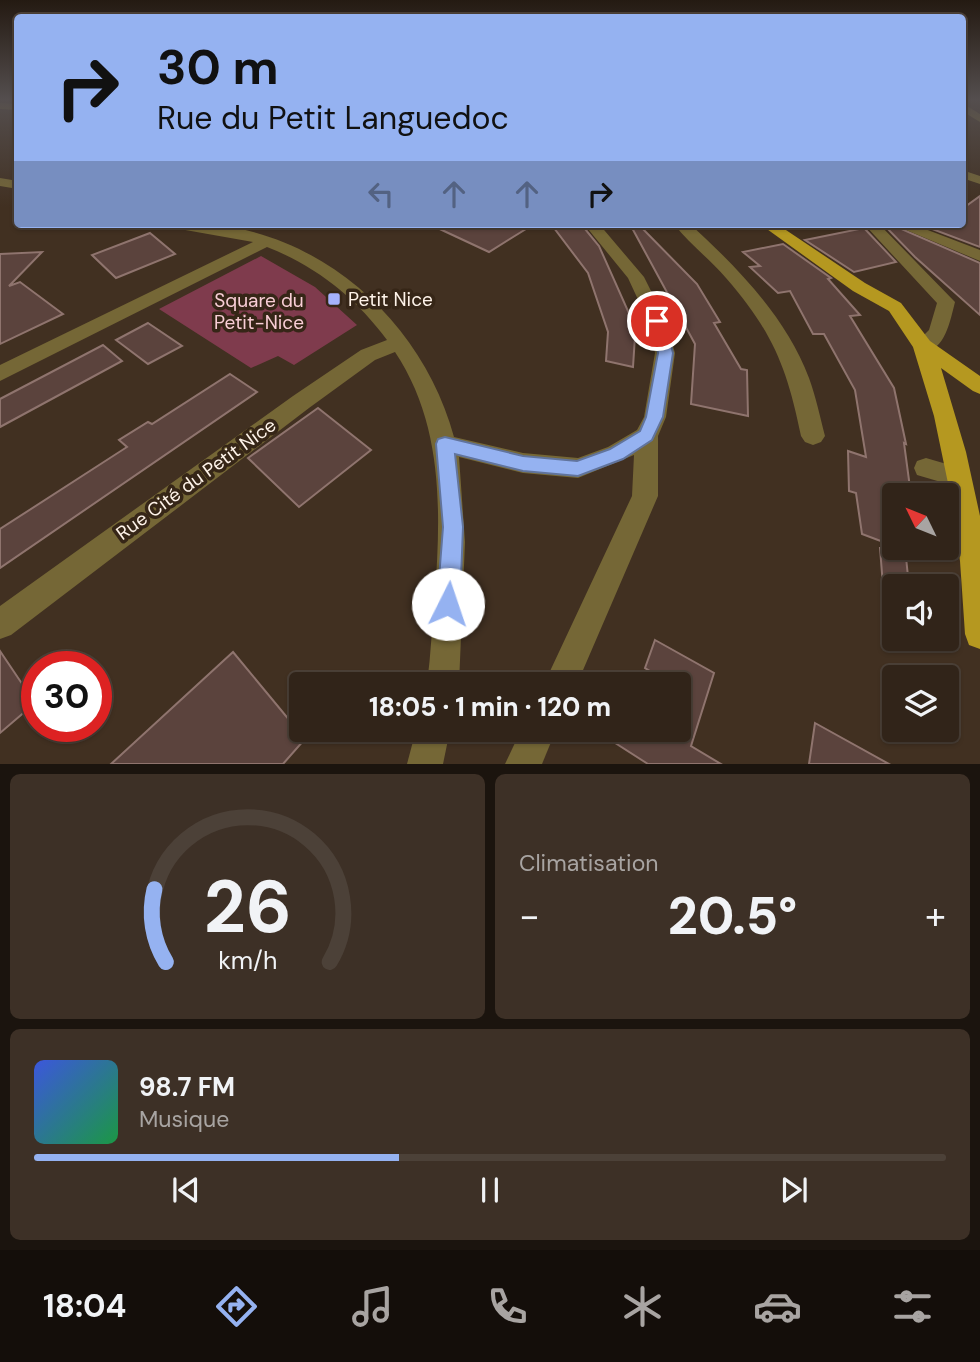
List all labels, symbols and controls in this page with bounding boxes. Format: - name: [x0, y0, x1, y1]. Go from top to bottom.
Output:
- text: 30 m: [157, 35, 279, 99]
- icon: right: [42, 42, 133, 133]
- text: Rue du Petit Languedoc: [157, 97, 509, 139]
- icon: left: [362, 175, 400, 213]
- icon: ahead: [435, 175, 473, 213]
- icon: ahead: [508, 175, 546, 213]
- icon: right: [581, 175, 619, 213]
- place label: Petit Nice: [348, 287, 433, 312]
- park label: Square du Petit-Nice: [214, 288, 304, 335]
- marker: Petit Nice: [326, 291, 342, 307]
- pin: [627, 291, 687, 351]
- icon: arrive: [638, 302, 676, 340]
- street label: Rue Cité du Petit Nice: [111, 412, 281, 546]
- north arrow: [882, 483, 959, 560]
- map controls: [882, 483, 959, 742]
- position arrow: [411, 567, 485, 641]
- button: sound: [882, 574, 959, 651]
- speed limit sign: 30: [21, 651, 112, 742]
- button: layers: [882, 665, 959, 742]
- text: 18:05 · 1 min · 120 m: [369, 690, 611, 724]
- text: Climatisation: [519, 848, 658, 878]
- text: 26: [203, 861, 292, 956]
- text: 20.5°: [668, 882, 797, 950]
- text: −: [519, 891, 540, 941]
- text: +: [925, 891, 946, 941]
- text: km/h: [218, 944, 277, 977]
- text: 98.7 FM: [139, 1070, 235, 1104]
- text: Musique: [139, 1104, 229, 1134]
- icon: previous: [167, 1171, 205, 1209]
- icon: pause: [471, 1171, 509, 1209]
- icon: next: [775, 1171, 813, 1209]
- icon: directions: [212, 1282, 261, 1331]
- icon: music: [348, 1282, 397, 1331]
- icon: phone: [483, 1282, 532, 1331]
- icon: climate: [618, 1282, 667, 1331]
- icon: car: [753, 1282, 802, 1331]
- icon: filters: [888, 1282, 937, 1331]
- text: 18:04: [43, 1285, 126, 1327]

